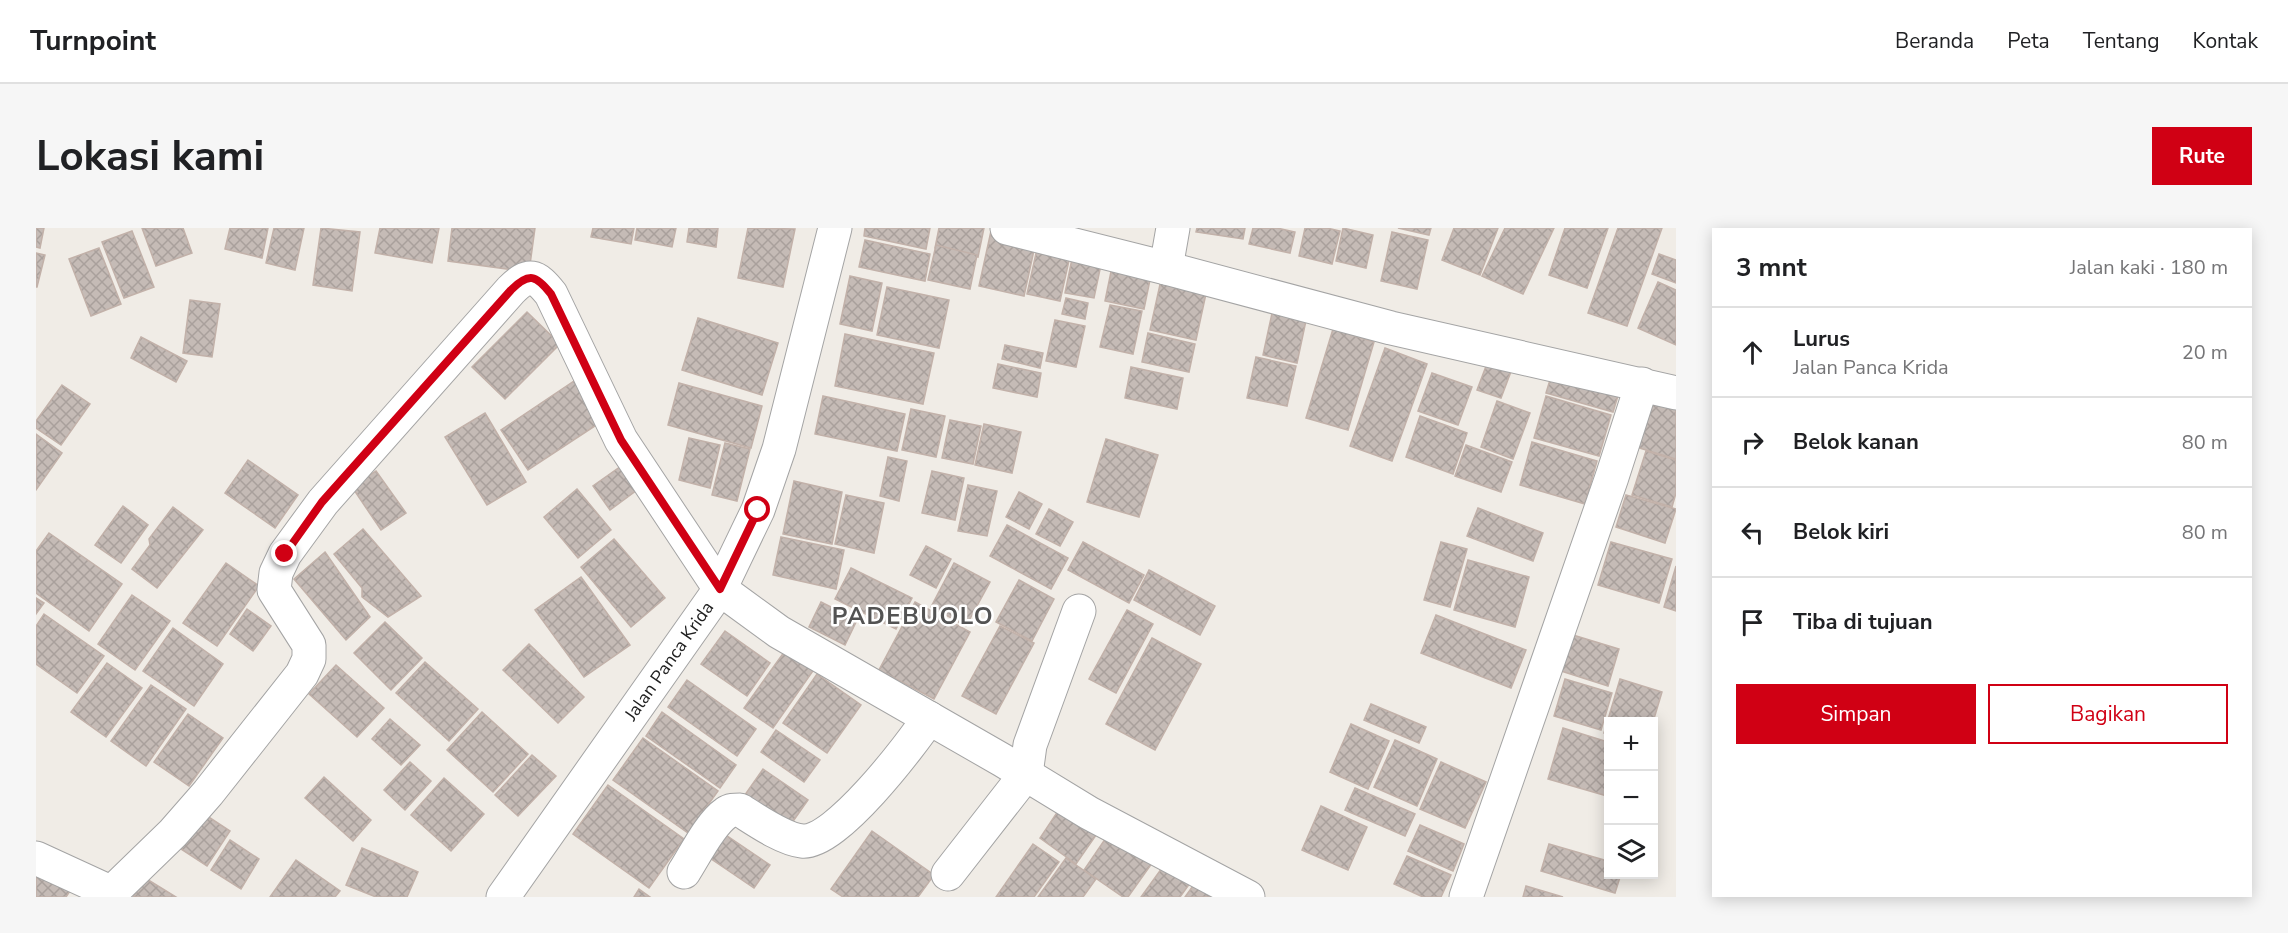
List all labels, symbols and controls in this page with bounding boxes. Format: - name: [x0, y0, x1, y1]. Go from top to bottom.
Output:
- text: Turnpoint: [30, 22, 156, 60]
- text: Beranda: [1895, 27, 1974, 55]
- text: Peta: [2007, 27, 2050, 55]
- text: Tentang: [2083, 27, 2160, 55]
- text: Kontak: [2193, 27, 2258, 55]
- button: Rute: [2152, 127, 2252, 185]
- text: Lokasi kami: [36, 128, 264, 185]
- text: 3 mnt: [1736, 250, 1807, 285]
- text: Jalan kaki · 180 m: [2070, 254, 2228, 281]
- text: Lurus: [1793, 324, 1850, 354]
- icon: ahead: [1736, 336, 1769, 369]
- text: 20 m: [2182, 339, 2228, 366]
- text: Jalan Panca Krida: [1793, 354, 1949, 381]
- icon: right: [1736, 426, 1769, 459]
- text: Belok kanan: [1793, 427, 1919, 457]
- text: 80 m: [2182, 429, 2228, 456]
- route start: [744, 496, 770, 522]
- icon: left: [1736, 516, 1769, 549]
- text: Belok kiri: [1793, 517, 1889, 547]
- text: 80 m: [2182, 519, 2228, 546]
- route end: [271, 540, 297, 566]
- street label: Jalan Panca Krida: [618, 597, 719, 726]
- district label: PADEBUOLO: [832, 600, 994, 632]
- icon: arrive: [1736, 606, 1769, 639]
- text: Tiba di tujuan: [1793, 607, 1933, 637]
- button: Simpan: [1736, 684, 1976, 744]
- button: Bagikan: [1988, 684, 2228, 744]
- map controls: [1604, 717, 1658, 879]
- button: +: [1604, 717, 1658, 771]
- button: −: [1604, 771, 1658, 825]
- button: layers: [1604, 825, 1658, 879]

